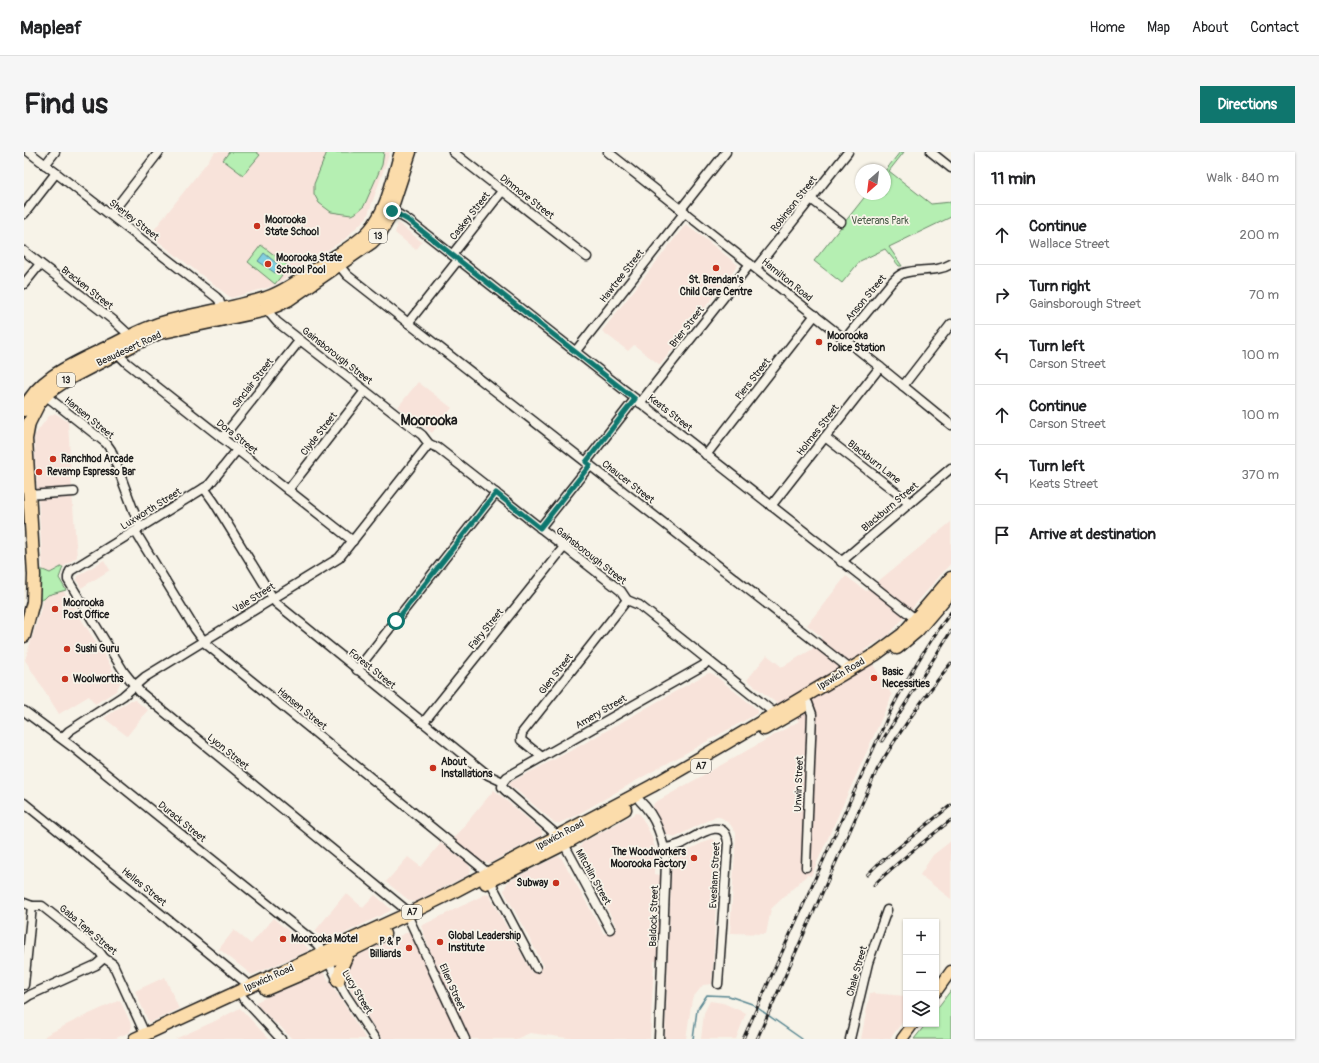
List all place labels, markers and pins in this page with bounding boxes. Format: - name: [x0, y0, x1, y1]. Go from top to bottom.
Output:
- place label: Moorooka State School: [265, 214, 319, 238]
- marker: Moorooka State School: [252, 221, 262, 231]
- place label: Moorooka State School Pool: [276, 252, 343, 276]
- marker: Moorooka State School Pool: [263, 259, 273, 269]
- marker: St. Brendan's Child Care Centre: [711, 263, 721, 273]
- place label: St. Brendan's Child Care Centre: [680, 274, 753, 298]
- place label: Moorooka Police Station: [827, 330, 886, 354]
- marker: Moorooka Police Station: [814, 337, 824, 347]
- place label: Ranchhod Arcade: [61, 453, 134, 465]
- marker: Ranchhod Arcade: [48, 454, 58, 464]
- place label: Revamp Espresso Bar: [47, 466, 136, 478]
- marker: Revamp Espresso Bar: [34, 467, 44, 477]
- place label: Moorooka Post Office: [63, 597, 110, 621]
- marker: Moorooka Post Office: [50, 604, 60, 614]
- place label: Sushi Guru: [75, 643, 119, 655]
- marker: Sushi Guru: [62, 644, 72, 654]
- place label: Basic Necessities: [882, 666, 930, 690]
- place label: Woolworths: [73, 673, 124, 685]
- marker: Basic Necessities: [869, 673, 879, 683]
- marker: Woolworths: [60, 674, 70, 684]
- place label: About Installations: [441, 756, 493, 780]
- marker: About Installations: [428, 763, 438, 773]
- place label: The Woodworkers Moorooka Factory: [611, 846, 687, 870]
- marker: The Woodworkers Moorooka Factory: [689, 853, 699, 863]
- place label: Subway: [517, 877, 549, 889]
- marker: Subway: [551, 878, 561, 888]
- place label: Global Leadership Institute: [448, 930, 521, 954]
- place label: Moorooka Motel: [291, 933, 358, 945]
- marker: Moorooka Motel: [278, 934, 288, 944]
- place label: P & P Billiards: [370, 936, 402, 960]
- marker: Global Leadership Institute: [435, 937, 445, 947]
- marker: P & P Billiards: [404, 943, 414, 953]

